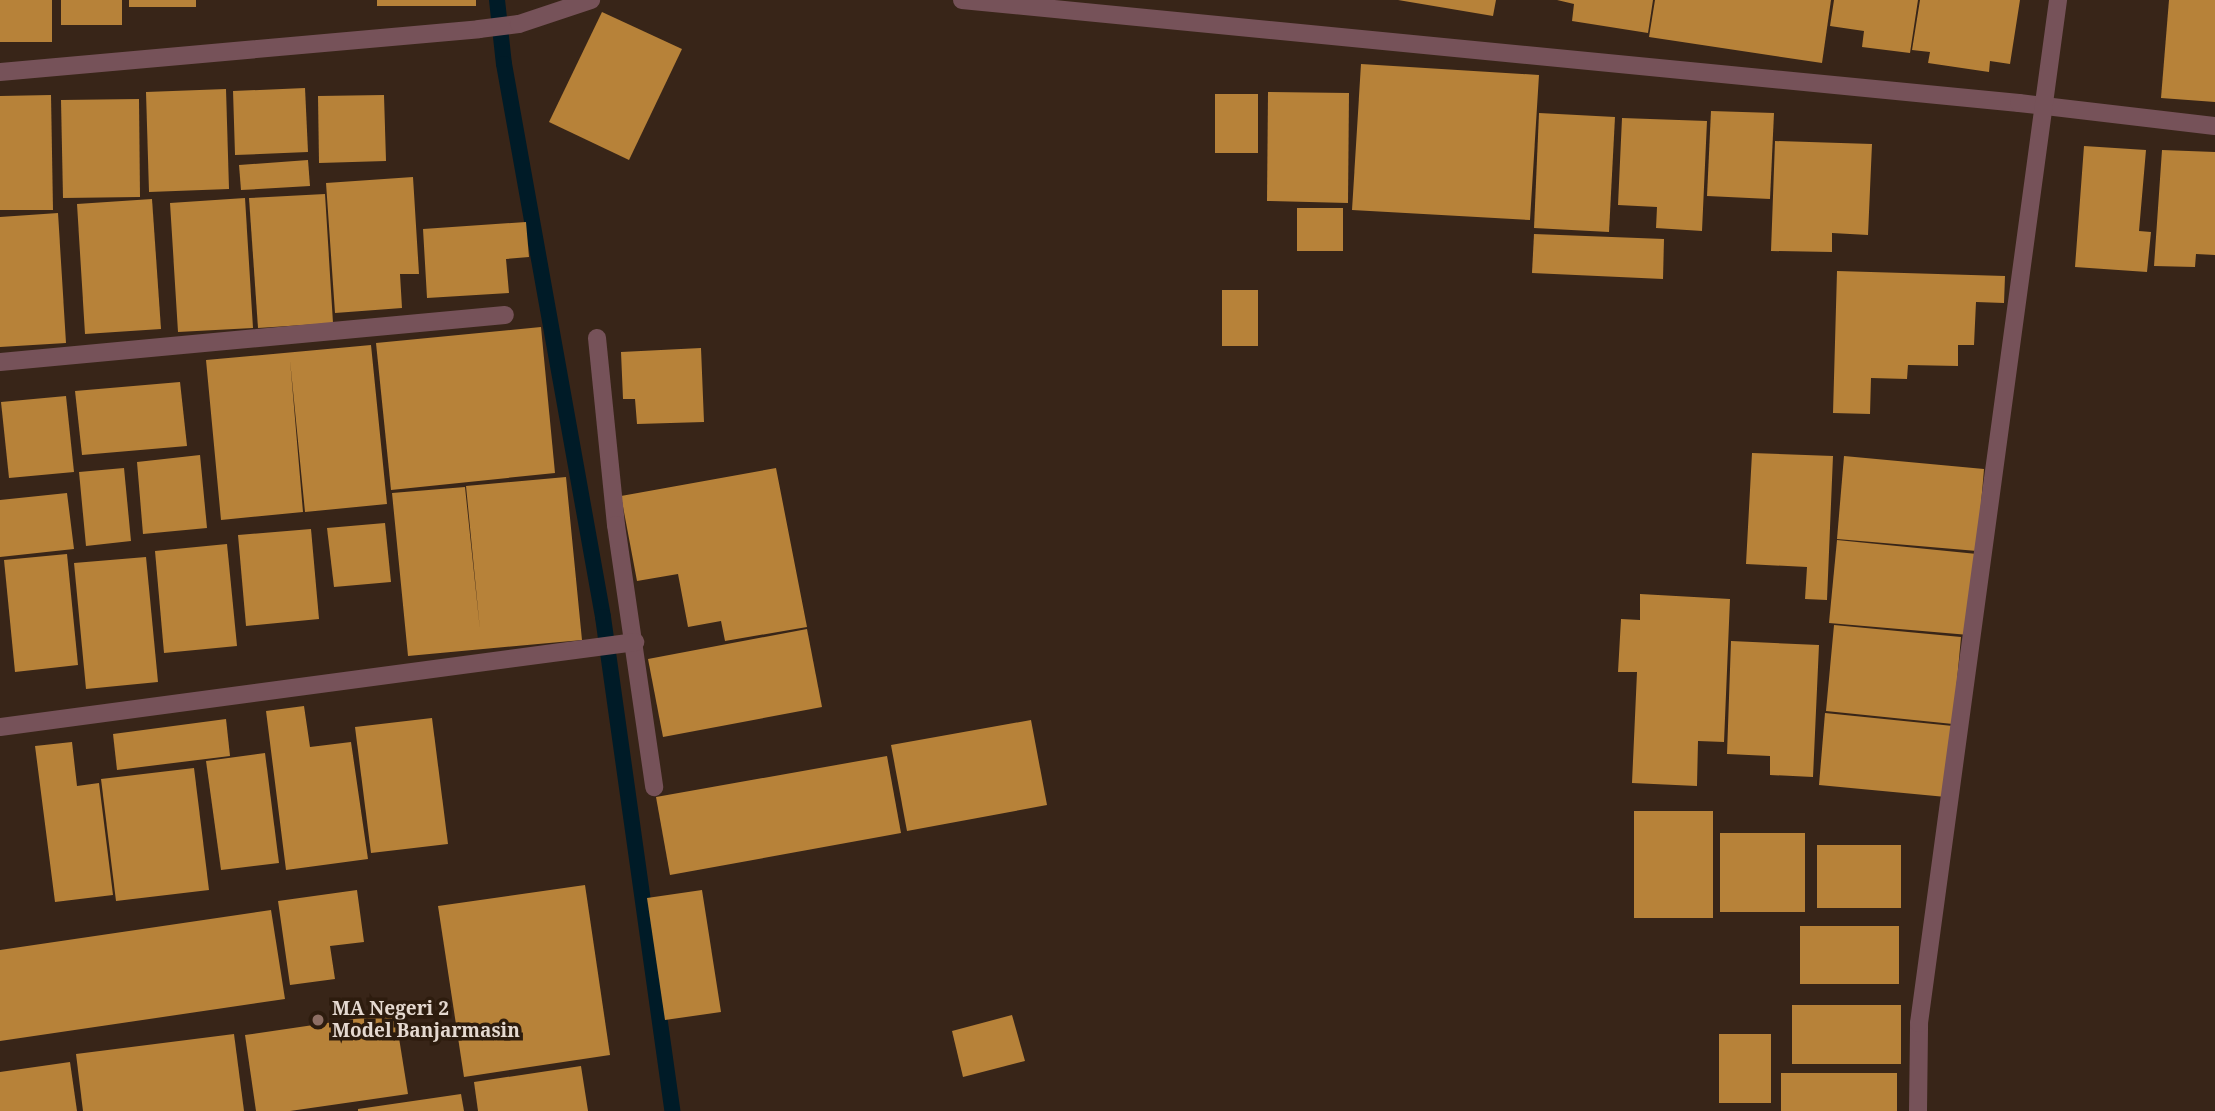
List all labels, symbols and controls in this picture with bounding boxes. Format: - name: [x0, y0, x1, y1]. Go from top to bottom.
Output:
- place label: MA Negeri 2 Model Banjarmasin: [332, 998, 520, 1042]
- marker: MA Negeri 2 Model Banjarmasin: [310, 1012, 326, 1028]

